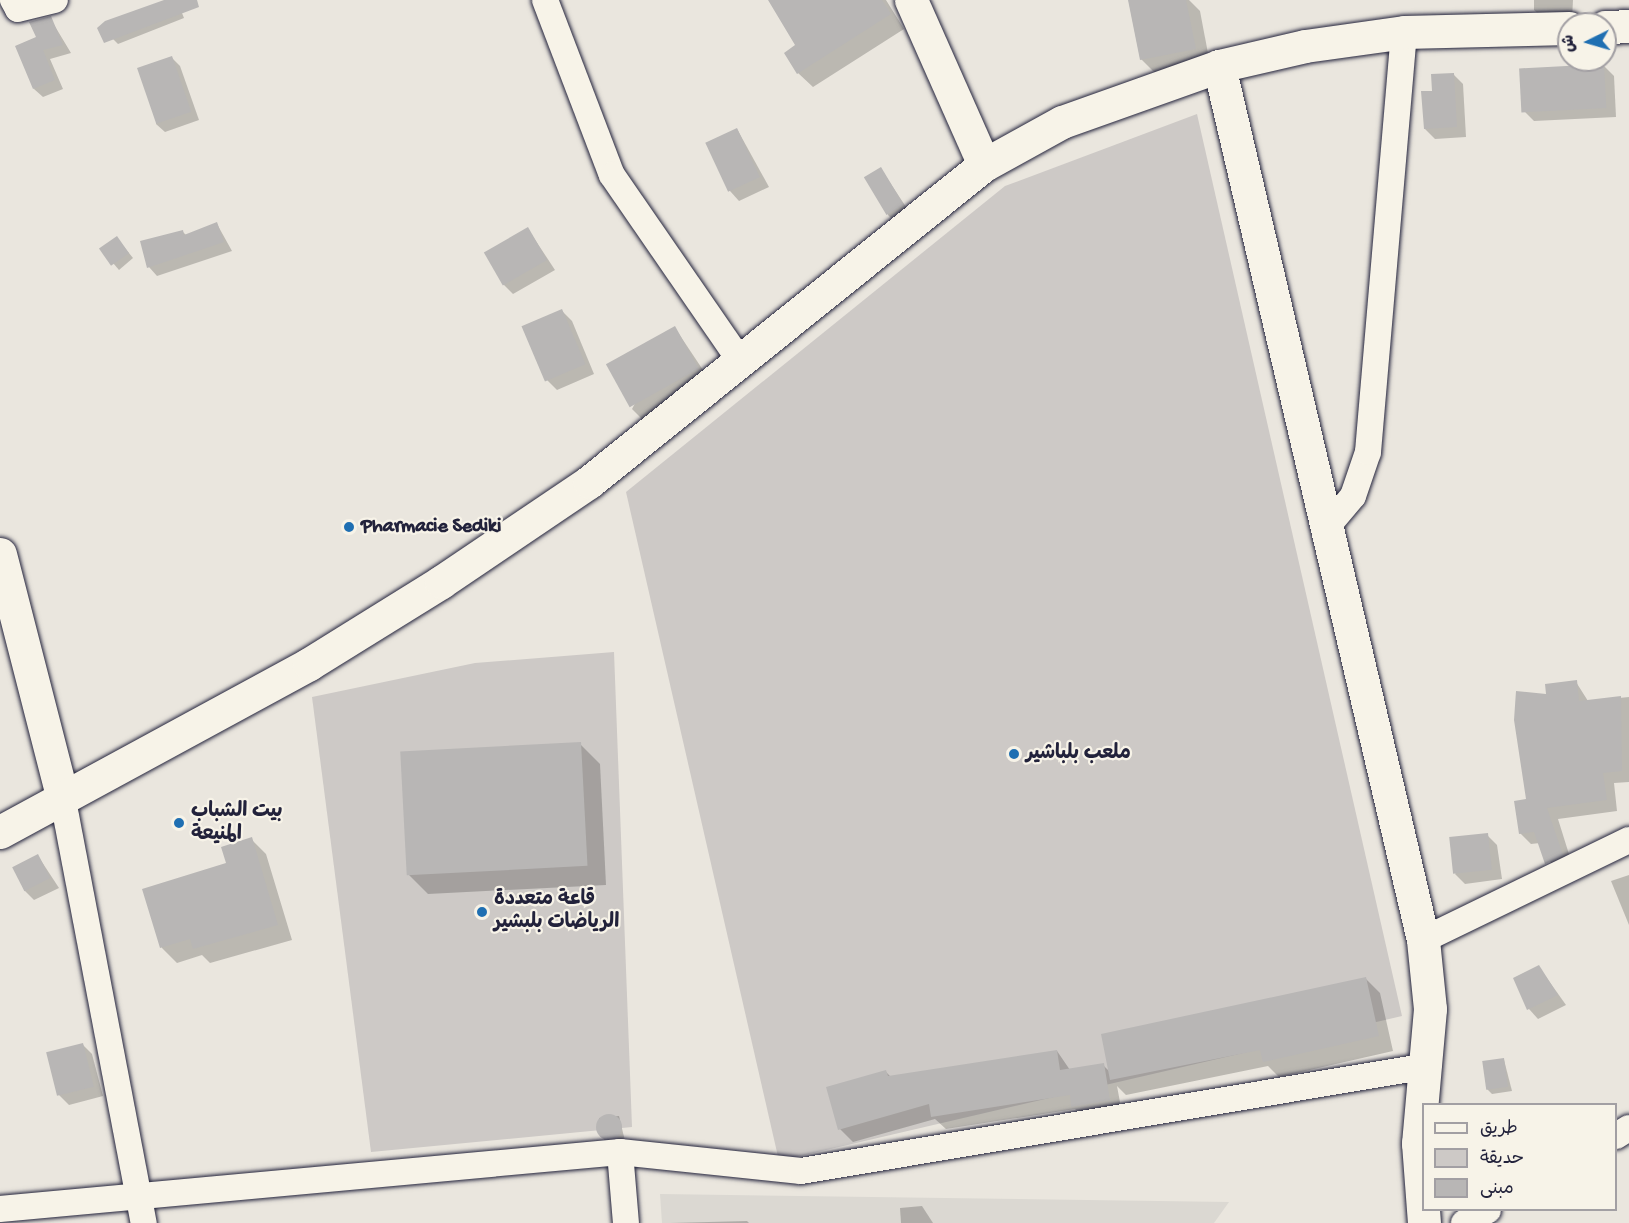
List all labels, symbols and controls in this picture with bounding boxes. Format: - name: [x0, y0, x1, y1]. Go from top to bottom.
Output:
- north arrow: [1557, 12, 1617, 72]
- text: ش: [1560, 34, 1581, 53]
- place label: Pharmacie Sediki: [361, 515, 501, 539]
- marker: Pharmacie Sediki: [342, 520, 356, 534]
- place label: ملعب بلباشير: [1026, 742, 1131, 766]
- marker: ملعب بلباشير: [1007, 747, 1021, 761]
- place label: بيت الشباب المنيعة: [191, 800, 282, 847]
- marker: بيت الشباب المنيعة: [172, 816, 186, 830]
- place label: قاعة متعددة الرياضات بلبشير: [494, 888, 619, 935]
- marker: قاعة متعددة الرياضات بلبشير: [475, 905, 489, 919]
- legend: [1422, 1103, 1617, 1211]
- text: طريق: [1480, 1119, 1518, 1140]
- text: حديقة: [1480, 1149, 1524, 1170]
- text: مبنى: [1480, 1179, 1514, 1200]

